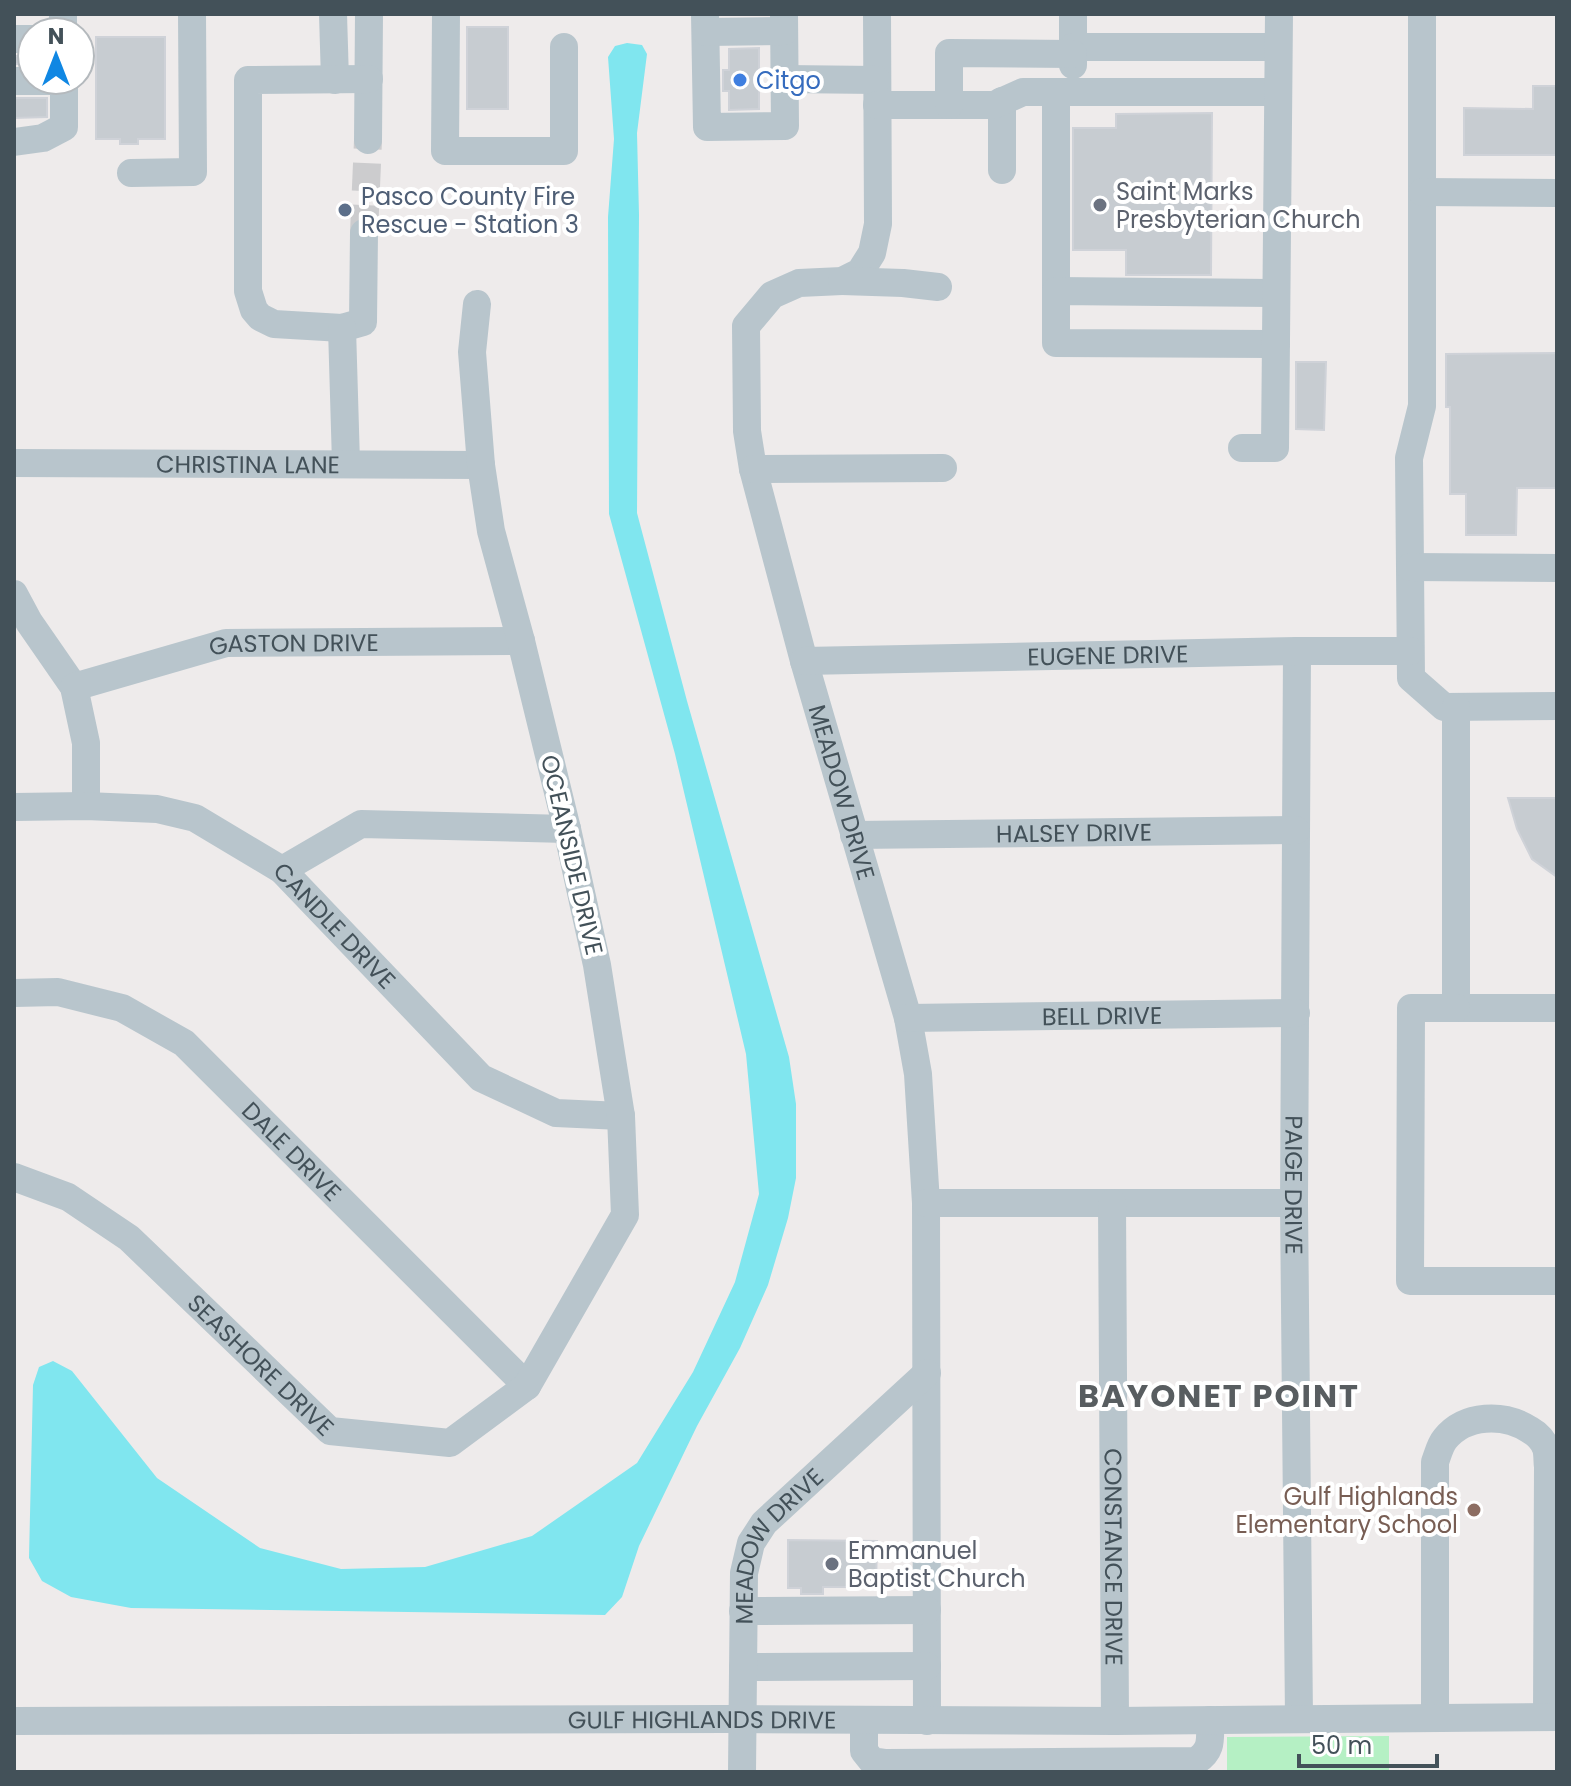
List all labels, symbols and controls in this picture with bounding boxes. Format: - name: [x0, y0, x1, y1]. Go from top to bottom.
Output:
- north arrow: [16, 16, 96, 96]
- text: N: [48, 21, 64, 52]
- place label: Citgo: [756, 64, 821, 97]
- marker: Citgo: [731, 71, 749, 89]
- place label: Saint Marks Presbyterian Church: [1116, 175, 1361, 236]
- place label: Pasco County Fire Rescue - Station 3: [361, 180, 579, 241]
- marker: Saint Marks Presbyterian Church: [1091, 196, 1109, 214]
- marker: Pasco County Fire Rescue - Station 3: [336, 201, 354, 219]
- street label: CHRISTINA LANE: [156, 447, 340, 481]
- street label: GASTON DRIVE: [205, 625, 379, 664]
- street label: EUGENE DRIVE: [1027, 637, 1189, 673]
- street label: MEADOW DRIVE: [801, 701, 883, 884]
- street label: OCEANSIDE DRIVE: [533, 752, 611, 958]
- street label: HALSEY DRIVE: [996, 815, 1152, 850]
- street label: CANDLE DRIVE: [266, 855, 403, 996]
- street label: BELL DRIVE: [1042, 998, 1162, 1033]
- street label: DALE DRIVE: [235, 1094, 349, 1208]
- street label: PAIGE DRIVE: [1277, 1115, 1311, 1255]
- street label: SEASHORE DRIVE: [180, 1286, 341, 1443]
- district label: BAYONET POINT: [1078, 1373, 1360, 1418]
- street label: CONSTANCE DRIVE: [1097, 1448, 1131, 1666]
- street label: MEADOW DRIVE: [727, 1460, 830, 1625]
- place label: Gulf Highlands Elementary School: [1235, 1480, 1458, 1541]
- marker: Gulf Highlands Elementary School: [1465, 1501, 1483, 1519]
- place label: Emmanuel Baptist Church: [848, 1534, 1026, 1595]
- marker: Emmanuel Baptist Church: [823, 1555, 841, 1573]
- street label: GULF HIGHLANDS DRIVE: [568, 1702, 836, 1736]
- scale bar: [1299, 1718, 1437, 1768]
- text: 50 m: [1311, 1729, 1372, 1762]

